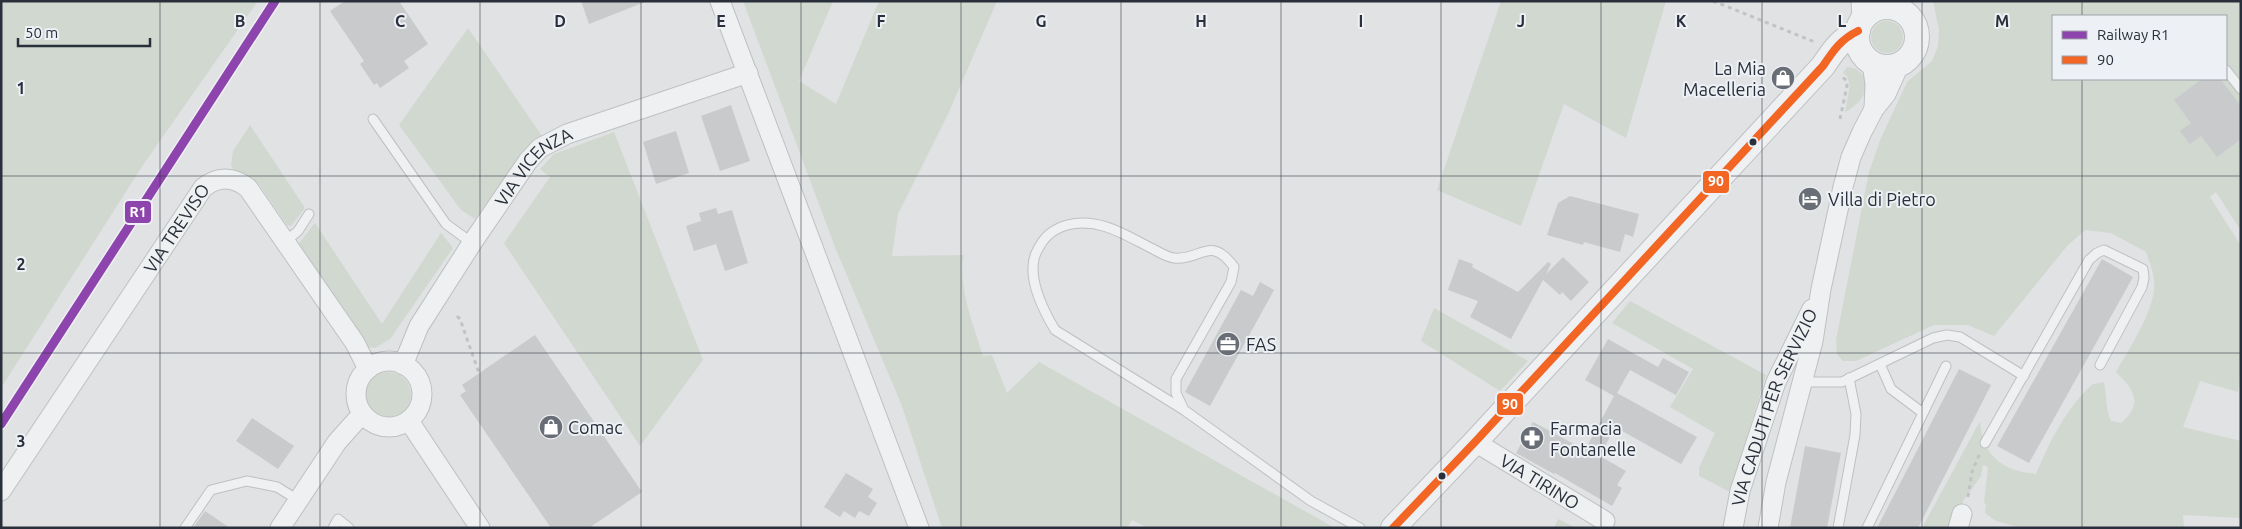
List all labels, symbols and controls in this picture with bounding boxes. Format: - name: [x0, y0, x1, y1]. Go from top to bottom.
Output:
- text: B: [235, 12, 245, 30]
- text: C: [395, 12, 405, 30]
- text: D: [554, 12, 566, 30]
- text: E: [716, 12, 726, 30]
- text: F: [877, 12, 886, 30]
- text: G: [1035, 12, 1047, 30]
- text: H: [1195, 12, 1207, 30]
- text: I: [1359, 12, 1363, 30]
- text: J: [1517, 12, 1525, 30]
- text: K: [1676, 12, 1687, 30]
- text: L: [1838, 12, 1847, 30]
- text: M: [1995, 12, 2009, 30]
- scale bar: [18, 15, 150, 47]
- legend: [2052, 15, 2227, 80]
- text: 50 m: [25, 24, 58, 41]
- text: Railway R1: [2097, 26, 2169, 43]
- text: 90: [2097, 51, 2114, 68]
- place label: La Mia Macelleria: [1683, 58, 1766, 99]
- shop icon: La Mia Macelleria: [1770, 65, 1796, 91]
- text: 1: [16, 79, 26, 97]
- street label: VIA VICENZA: [490, 123, 575, 210]
- unlabelled marker: [1748, 137, 1758, 147]
- line badge: 90: [1702, 170, 1730, 194]
- text: 90: [1708, 173, 1724, 189]
- street label: VIA TREVISO: [139, 180, 213, 276]
- hotel icon: Villa di Pietro: [1797, 186, 1823, 212]
- place label: Villa di Pietro: [1828, 189, 1936, 209]
- line badge: R1: [124, 200, 152, 224]
- text: R1: [129, 204, 147, 220]
- text: 2: [16, 255, 26, 273]
- street label: VIA CADUTI PER SERVIZIO: [1727, 305, 1821, 508]
- office icon: FAS: [1215, 331, 1241, 357]
- place label: FAS: [1246, 334, 1276, 354]
- line badge: 90: [1496, 392, 1524, 416]
- text: 90: [1502, 396, 1518, 412]
- shop icon: Comac: [538, 414, 564, 440]
- place label: Comac: [568, 417, 623, 437]
- place label: Farmacia Fontanelle: [1550, 418, 1636, 459]
- pharmacy icon: Farmacia Fontanelle: [1519, 425, 1545, 451]
- text: 3: [16, 432, 26, 450]
- street label: VIA TIRINO: [1497, 450, 1583, 513]
- unlabelled marker: [1437, 471, 1447, 481]

